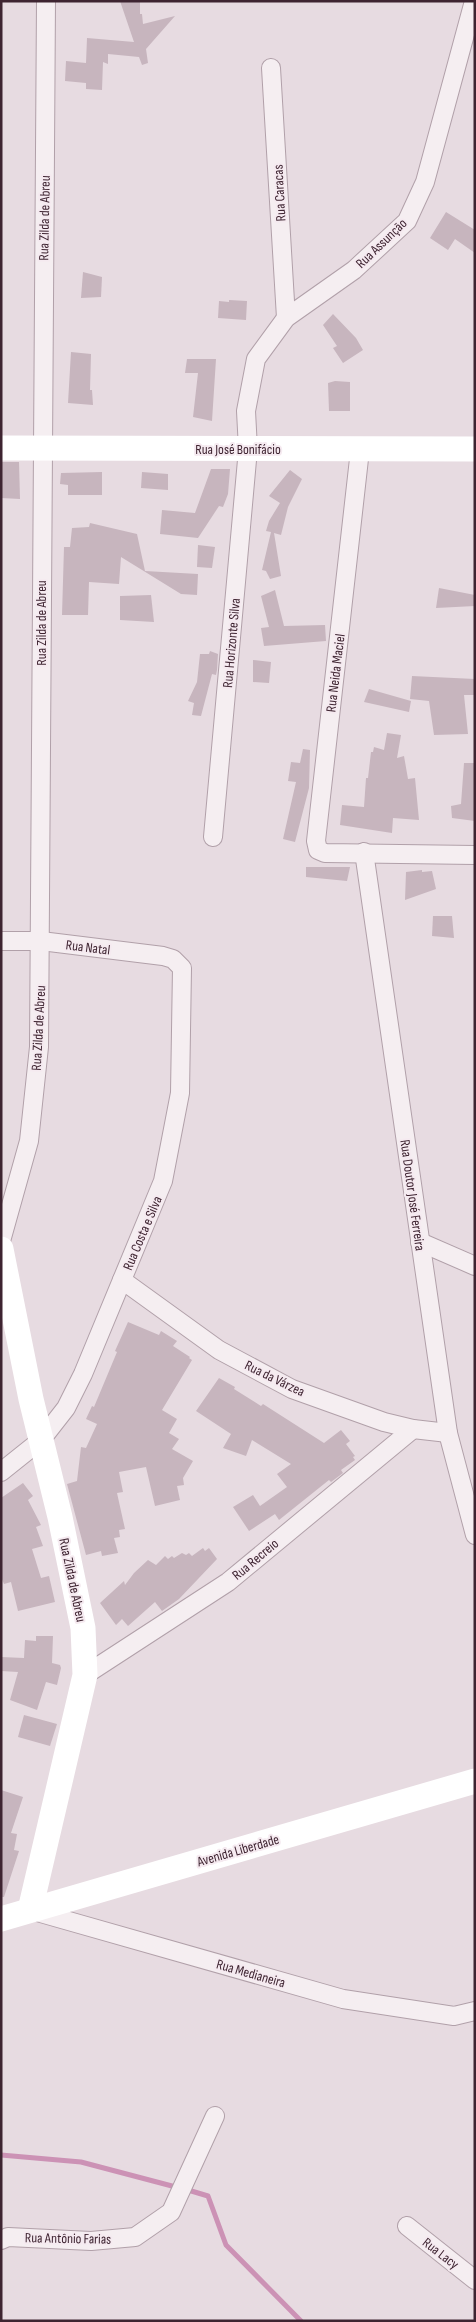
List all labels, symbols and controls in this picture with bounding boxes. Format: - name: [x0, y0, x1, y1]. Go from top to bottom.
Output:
- street label: Rua Caracas: [270, 164, 289, 222]
- street label: Rua Zilda de Abreu: [35, 175, 54, 261]
- street label: Rua Assunção: [352, 215, 411, 272]
- street label: Rua José Bonifácio: [195, 441, 281, 458]
- street label: Rua Zilda de Abreu: [33, 580, 50, 666]
- street label: Rua Horizonte Silva: [219, 597, 244, 689]
- street label: Rua Neida Maciel: [322, 633, 349, 713]
- street label: Rua Natal: [65, 936, 111, 959]
- street label: Rua Zilda de Abreu: [28, 985, 49, 1071]
- street label: Rua Doutor José Ferreira: [396, 1138, 429, 1252]
- street label: Rua Costa e Silva: [119, 1194, 166, 1273]
- street label: Rua da Várzea: [242, 1357, 308, 1400]
- street label: Rua Recreio: [229, 1535, 282, 1584]
- street label: Rua Zilda de Abreu: [55, 1537, 90, 1624]
- street label: Avenida Liberdade: [194, 1831, 281, 1871]
- street label: Rua Medianeira: [214, 1956, 287, 1991]
- street label: Rua Antônio Farias: [25, 2229, 111, 2248]
- street label: Rua Lacy: [419, 2234, 463, 2273]

